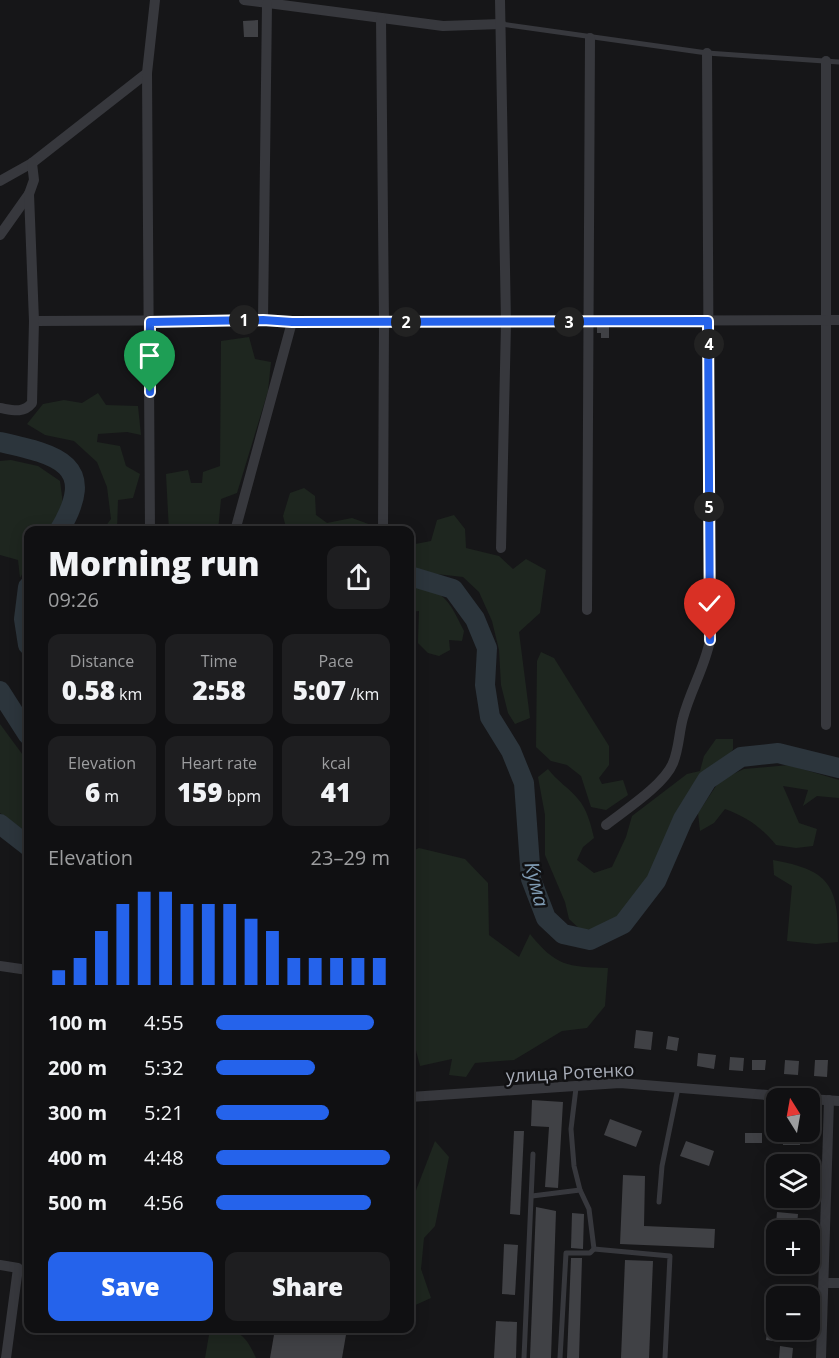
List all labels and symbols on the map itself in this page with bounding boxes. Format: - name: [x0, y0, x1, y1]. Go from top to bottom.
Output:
- pin: 1: [229, 305, 259, 335]
- pin: 2: [391, 307, 421, 337]
- pin: 3: [554, 307, 584, 337]
- pin: 4: [694, 329, 724, 359]
- pin: [124, 330, 175, 392]
- pin: 5: [694, 492, 724, 522]
- pin: [684, 578, 735, 640]
- water label: Кума: [518, 859, 556, 909]
- street label: улица Ротенко: [505, 1057, 635, 1087]
- north arrow: [766, 1088, 820, 1142]

